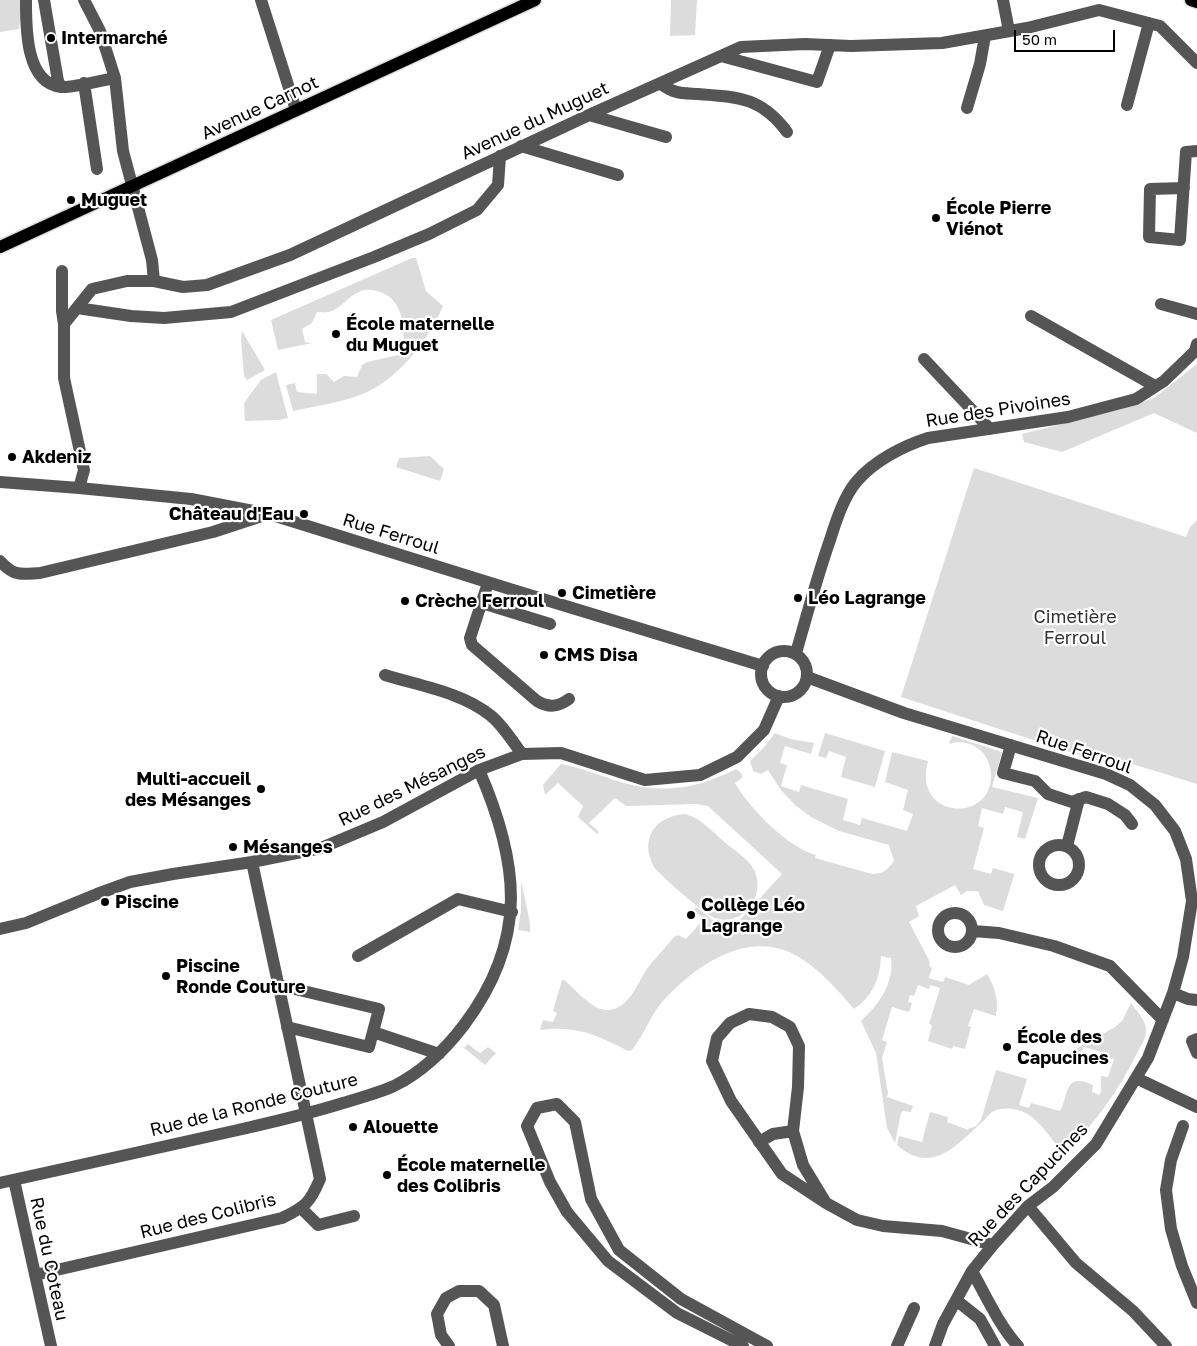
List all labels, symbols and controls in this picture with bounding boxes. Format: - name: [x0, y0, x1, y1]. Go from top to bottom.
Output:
- scale bar: [1017, 20, 1118, 52]
- place label: Intermarché: [61, 27, 168, 49]
- text: 50 m: [1022, 30, 1057, 48]
- marker: Intermarché: [45, 32, 57, 44]
- street label: Avenue Carnot: [198, 71, 322, 145]
- street label: Avenue du Muguet: [458, 77, 612, 165]
- place label: Muguet: [81, 189, 147, 211]
- marker: Muguet: [65, 194, 77, 206]
- place label: École Pierre Viénot: [946, 197, 1051, 240]
- marker: École Pierre Viénot: [930, 212, 942, 224]
- place label: École maternelle du Muguet: [346, 313, 494, 356]
- marker: École maternelle du Muguet: [330, 328, 342, 340]
- street label: Rue des Pivoines: [924, 388, 1072, 432]
- place label: Akdeniz: [22, 446, 92, 468]
- marker: Akdeniz: [6, 451, 18, 463]
- place label: Château d'Eau: [169, 503, 294, 525]
- marker: Château d'Eau: [298, 508, 310, 520]
- street label: Rue Ferroul: [340, 509, 442, 559]
- place label: Cimetière: [572, 582, 656, 604]
- marker: Cimetière: [556, 587, 568, 599]
- place label: Léo Lagrange: [808, 587, 926, 609]
- place label: Crèche Ferroul: [415, 590, 544, 612]
- marker: Léo Lagrange: [792, 592, 804, 604]
- marker: Crèche Ferroul: [399, 595, 411, 607]
- park label: Cimetière Ferroul: [1033, 606, 1117, 649]
- place label: CMS Disa: [554, 644, 638, 666]
- marker: CMS Disa: [538, 649, 550, 661]
- street label: Rue Ferroul: [1033, 726, 1135, 778]
- street label: Rue des Mésanges: [335, 741, 489, 831]
- place label: Multi-accueil des Mésanges: [125, 768, 251, 811]
- marker: Multi-accueil des Mésanges: [255, 783, 267, 795]
- place label: Mésanges: [243, 836, 333, 858]
- marker: Mésanges: [227, 841, 239, 853]
- place label: Piscine: [115, 891, 179, 913]
- place label: Collège Léo Lagrange: [701, 894, 805, 936]
- marker: Piscine: [99, 896, 111, 908]
- marker: Collège Léo Lagrange: [685, 909, 697, 921]
- place label: Piscine Ronde Couture: [176, 955, 306, 998]
- marker: Piscine Ronde Couture: [160, 970, 172, 982]
- place label: École des Capucines: [1017, 1026, 1109, 1068]
- marker: École des Capucines: [1001, 1041, 1013, 1053]
- street label: Rue de la Ronde Couture: [148, 1069, 360, 1141]
- place label: Alouette: [363, 1116, 438, 1138]
- street label: Rue des Capucines: [964, 1119, 1092, 1251]
- marker: Alouette: [347, 1121, 359, 1133]
- place label: École maternelle des Colibris: [397, 1154, 545, 1196]
- marker: École maternelle des Colibris: [381, 1169, 393, 1181]
- street label: Rue des Colibris: [138, 1189, 278, 1243]
- street label: Rue du Coteau: [25, 1195, 73, 1323]

